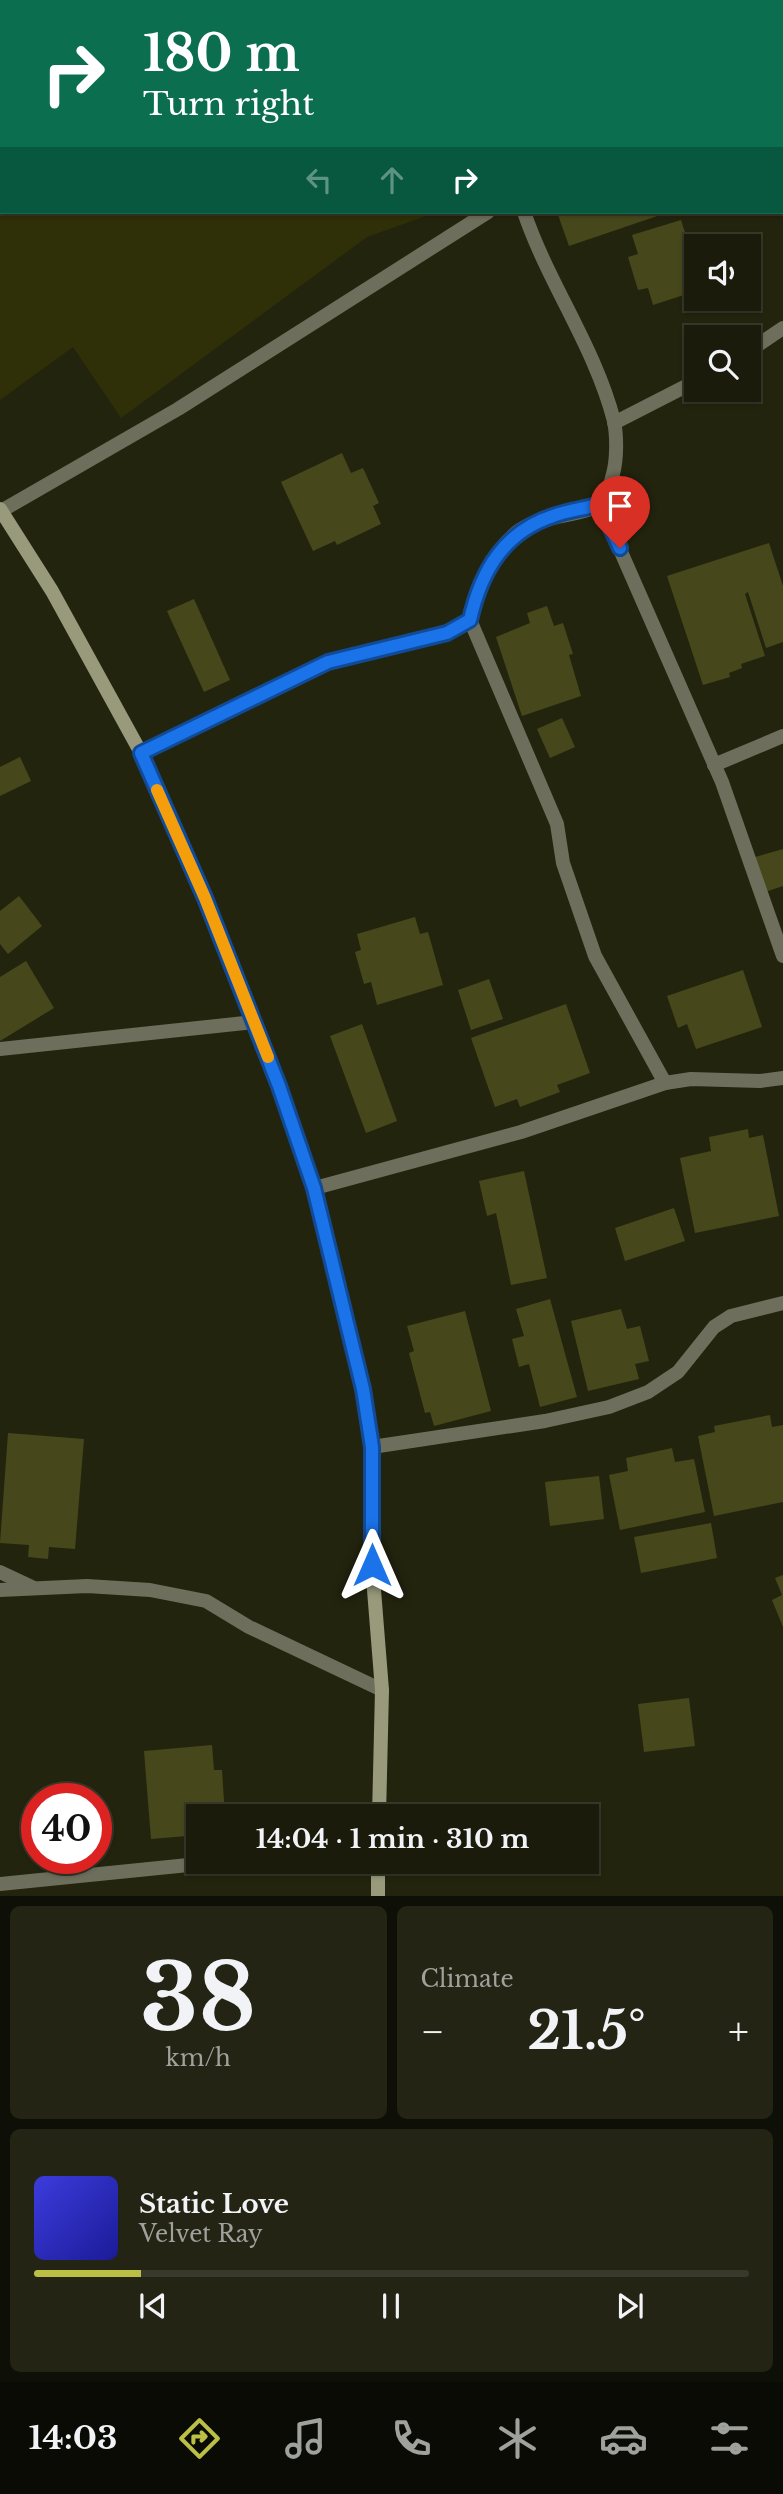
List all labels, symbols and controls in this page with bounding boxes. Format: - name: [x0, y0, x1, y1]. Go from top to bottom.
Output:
- text: 180 m: [143, 23, 300, 84]
- icon: right: [28, 28, 119, 119]
- text: Turn right: [143, 84, 314, 124]
- icon: left: [300, 161, 338, 199]
- icon: ahead: [373, 161, 411, 199]
- icon: right: [446, 161, 484, 199]
- map controls: [684, 234, 761, 402]
- button: sound: [684, 234, 761, 311]
- button: search: [684, 325, 761, 402]
- pin: [590, 476, 650, 548]
- icon: arrive: [601, 487, 639, 525]
- position arrow: [335, 1528, 409, 1602]
- speed limit sign: 40: [21, 1783, 112, 1874]
- text: 14:04 · 1 min · 310 m: [256, 1823, 529, 1855]
- text: 38: [140, 1942, 256, 2055]
- text: Climate: [421, 1965, 514, 1993]
- text: 21.5°: [527, 1999, 646, 2063]
- text: −: [421, 2008, 445, 2055]
- text: +: [728, 2008, 749, 2055]
- text: km/h: [166, 2044, 231, 2072]
- text: Static Love: [139, 2188, 289, 2220]
- text: Velvet Ray: [139, 2220, 263, 2248]
- icon: previous: [134, 2287, 172, 2325]
- icon: pause: [372, 2287, 410, 2325]
- icon: next: [611, 2287, 649, 2325]
- icon: directions: [175, 2414, 224, 2463]
- icon: music: [281, 2414, 330, 2463]
- icon: phone: [387, 2414, 436, 2463]
- icon: climate: [493, 2414, 542, 2463]
- icon: car: [599, 2414, 648, 2463]
- icon: filters: [705, 2414, 754, 2463]
- text: 14:03: [29, 2418, 117, 2458]

